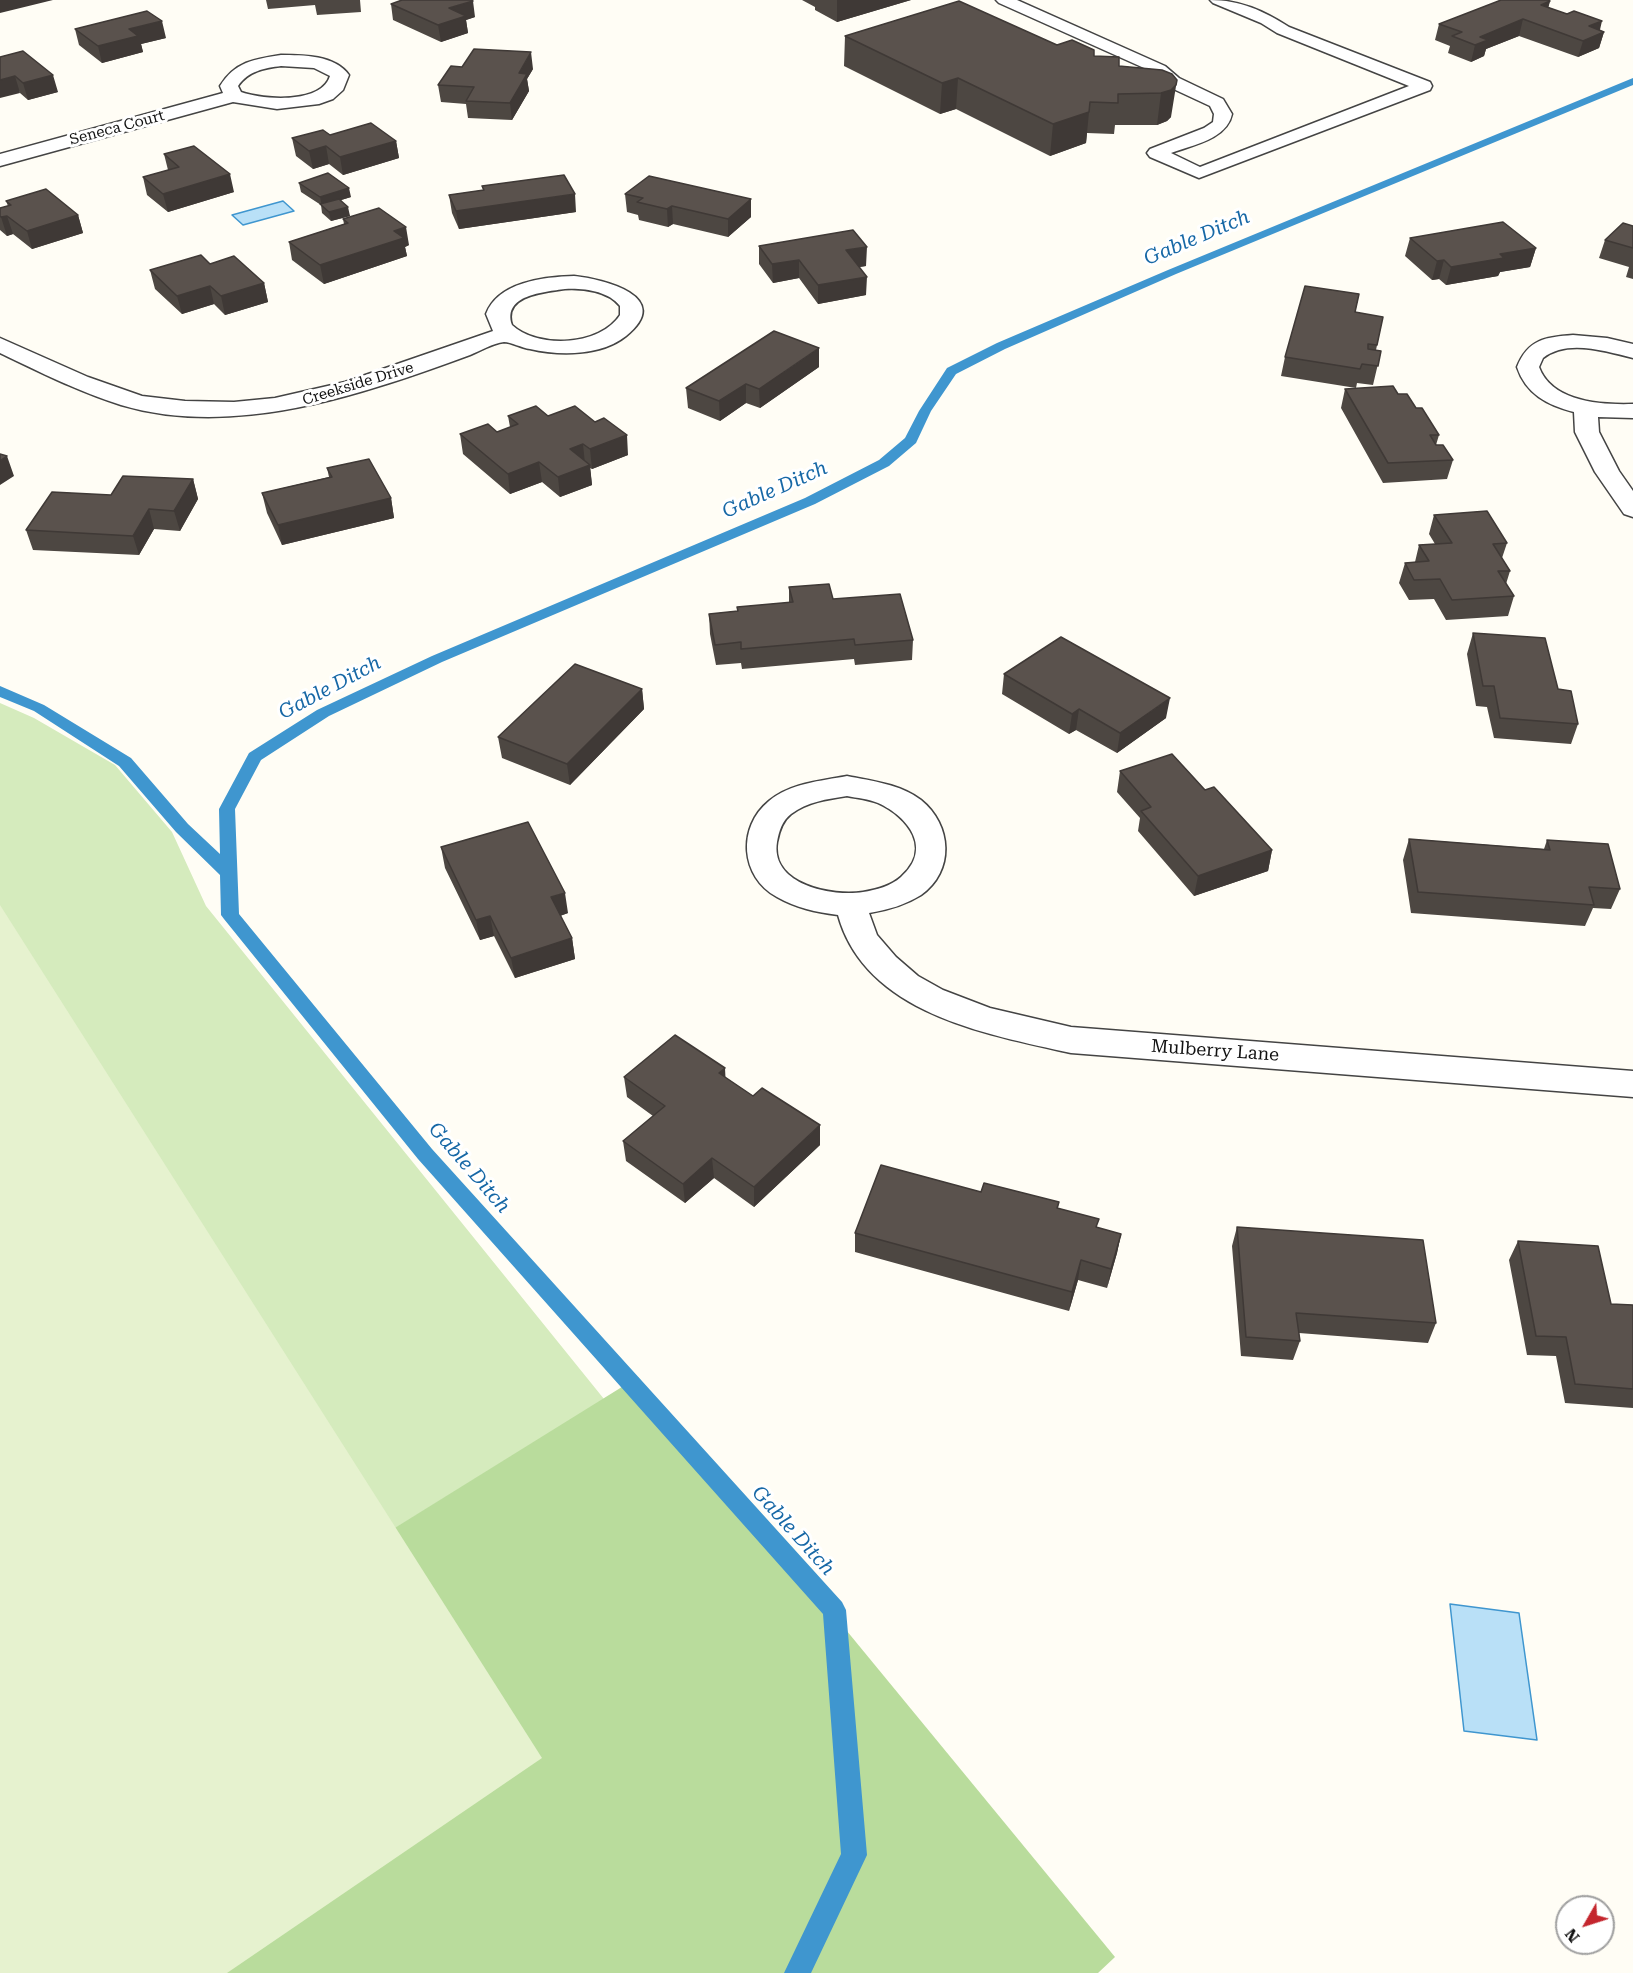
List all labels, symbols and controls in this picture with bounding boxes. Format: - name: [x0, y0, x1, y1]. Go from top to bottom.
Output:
- street label: Seneca Court: [68, 107, 166, 149]
- water label: Gable Ditch: [1141, 205, 1253, 271]
- street label: Creekside Drive: [300, 359, 416, 409]
- water label: Gable Ditch: [719, 456, 831, 524]
- water label: Gable Ditch: [275, 651, 385, 725]
- street label: Mulberry Lane: [1150, 1036, 1280, 1066]
- water label: Gable Ditch: [423, 1118, 515, 1218]
- water label: Gable Ditch: [747, 1481, 839, 1581]
- north arrow: [1555, 1895, 1615, 1955]
- text: N: [1561, 1925, 1583, 1946]

